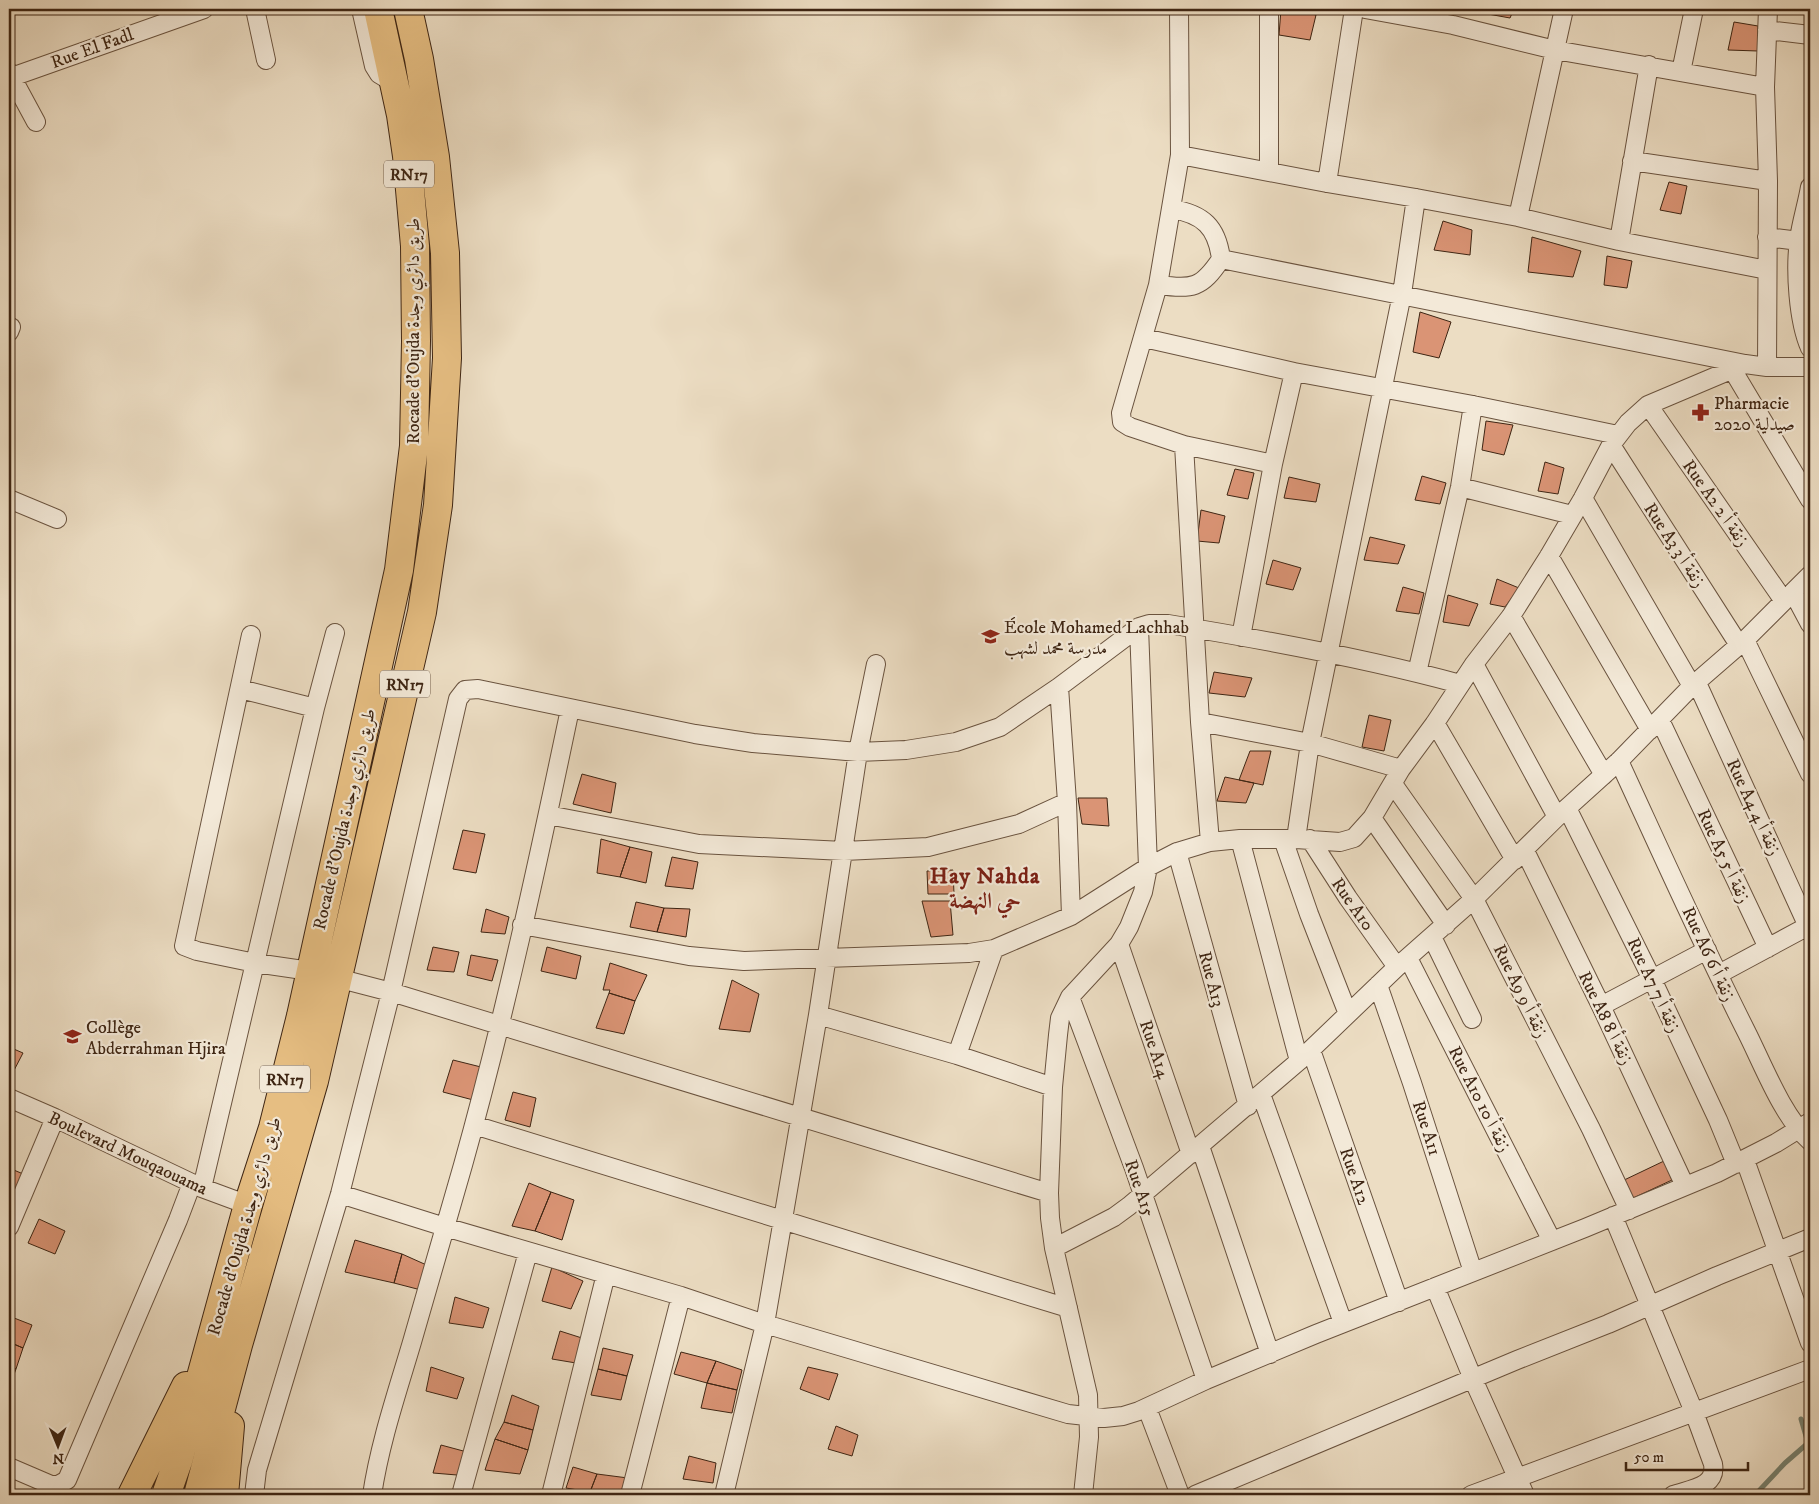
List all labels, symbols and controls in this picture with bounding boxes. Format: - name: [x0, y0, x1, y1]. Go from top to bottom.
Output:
- street label: Rue El Fadl: [48, 24, 137, 74]
- road number: RN17: [384, 160, 434, 188]
- street label: Rocade d'Oujda طريق دائري وجدة: [403, 218, 428, 444]
- place label: Pharmacie 2020 صيدلية: [1714, 393, 1795, 436]
- pharmacy icon: Pharmacie 2020 صيدلية: [1690, 403, 1710, 423]
- street label: Rue A2 زنقة أ 2: [1677, 454, 1756, 551]
- street label: Rue A3 زنقة أ 3: [1639, 497, 1712, 592]
- place label: École Mohamed Lachhab مدرسة محمد لشهب: [1004, 617, 1189, 660]
- school or university icon: École Mohamed Lachhab مدرسة محمد لشهب: [980, 627, 1000, 647]
- road number: RN17: [380, 671, 430, 698]
- street label: Rocade d'Oujda طريق دائري وجدة: [309, 706, 384, 933]
- street label: Rue A4 زنقة أ 4: [1721, 754, 1788, 859]
- street label: Rue A5 زنقة أ 5: [1692, 805, 1757, 907]
- district label: Hay Nahda حي النهضة: [930, 863, 1040, 919]
- street label: Rue A10: [1326, 874, 1378, 935]
- street label: Rue A6 زنقة أ 6: [1677, 902, 1742, 1005]
- street label: Rue A7 زنقة أ 7: [1621, 933, 1687, 1036]
- street label: Rue A9 زنقة أ 9: [1488, 940, 1555, 1042]
- street label: Rue A13: [1193, 949, 1229, 1010]
- street label: Rue A8 زنقة أ 8: [1573, 967, 1640, 1069]
- place label: Collège Abderrahman Hjira: [86, 1017, 226, 1060]
- street label: Rue A14: [1134, 1017, 1174, 1082]
- school or university icon: Collège Abderrahman Hjira: [62, 1027, 82, 1047]
- street label: Rue A10 زنقة أ 10: [1443, 1041, 1518, 1156]
- road number: RN17: [260, 1066, 310, 1092]
- street label: Rue A11: [1407, 1098, 1445, 1159]
- street label: Boulevard Mouqaouama: [44, 1107, 211, 1201]
- street label: Rocade d'Oujda طريق دائري وجدة: [203, 1114, 290, 1339]
- street label: Rue A12: [1334, 1145, 1374, 1208]
- street label: Rue A15: [1119, 1157, 1159, 1220]
- north arrow: [32, 1422, 82, 1472]
- scale bar: [1626, 1439, 1749, 1471]
- text: 50 m: [1634, 1448, 1664, 1467]
- text: N: [52, 1449, 64, 1467]

